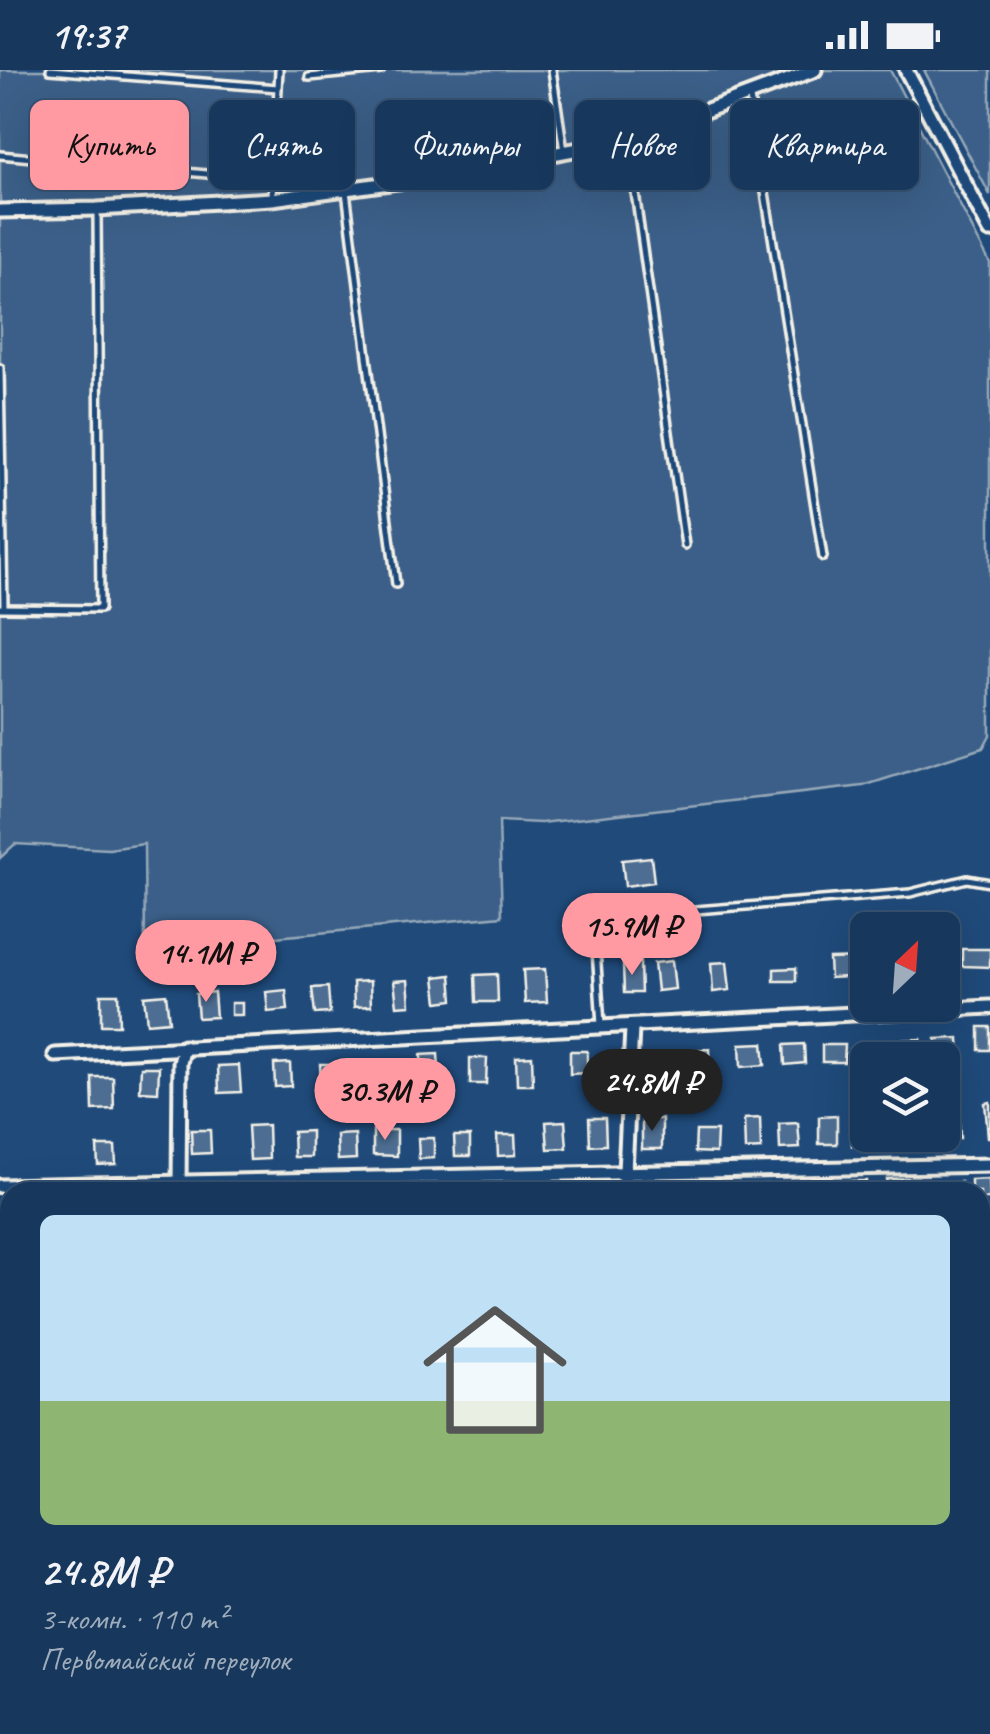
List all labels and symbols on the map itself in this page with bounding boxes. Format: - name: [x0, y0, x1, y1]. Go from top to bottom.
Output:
- pin: 15.9M ₽: [540, 893, 724, 978]
- north arrow: [850, 912, 960, 1022]
- pin: 14.1M ₽: [114, 920, 298, 1005]
- pin: 24.8M ₽: [560, 1049, 744, 1134]
- pin: 30.3M ₽: [293, 1058, 477, 1143]

